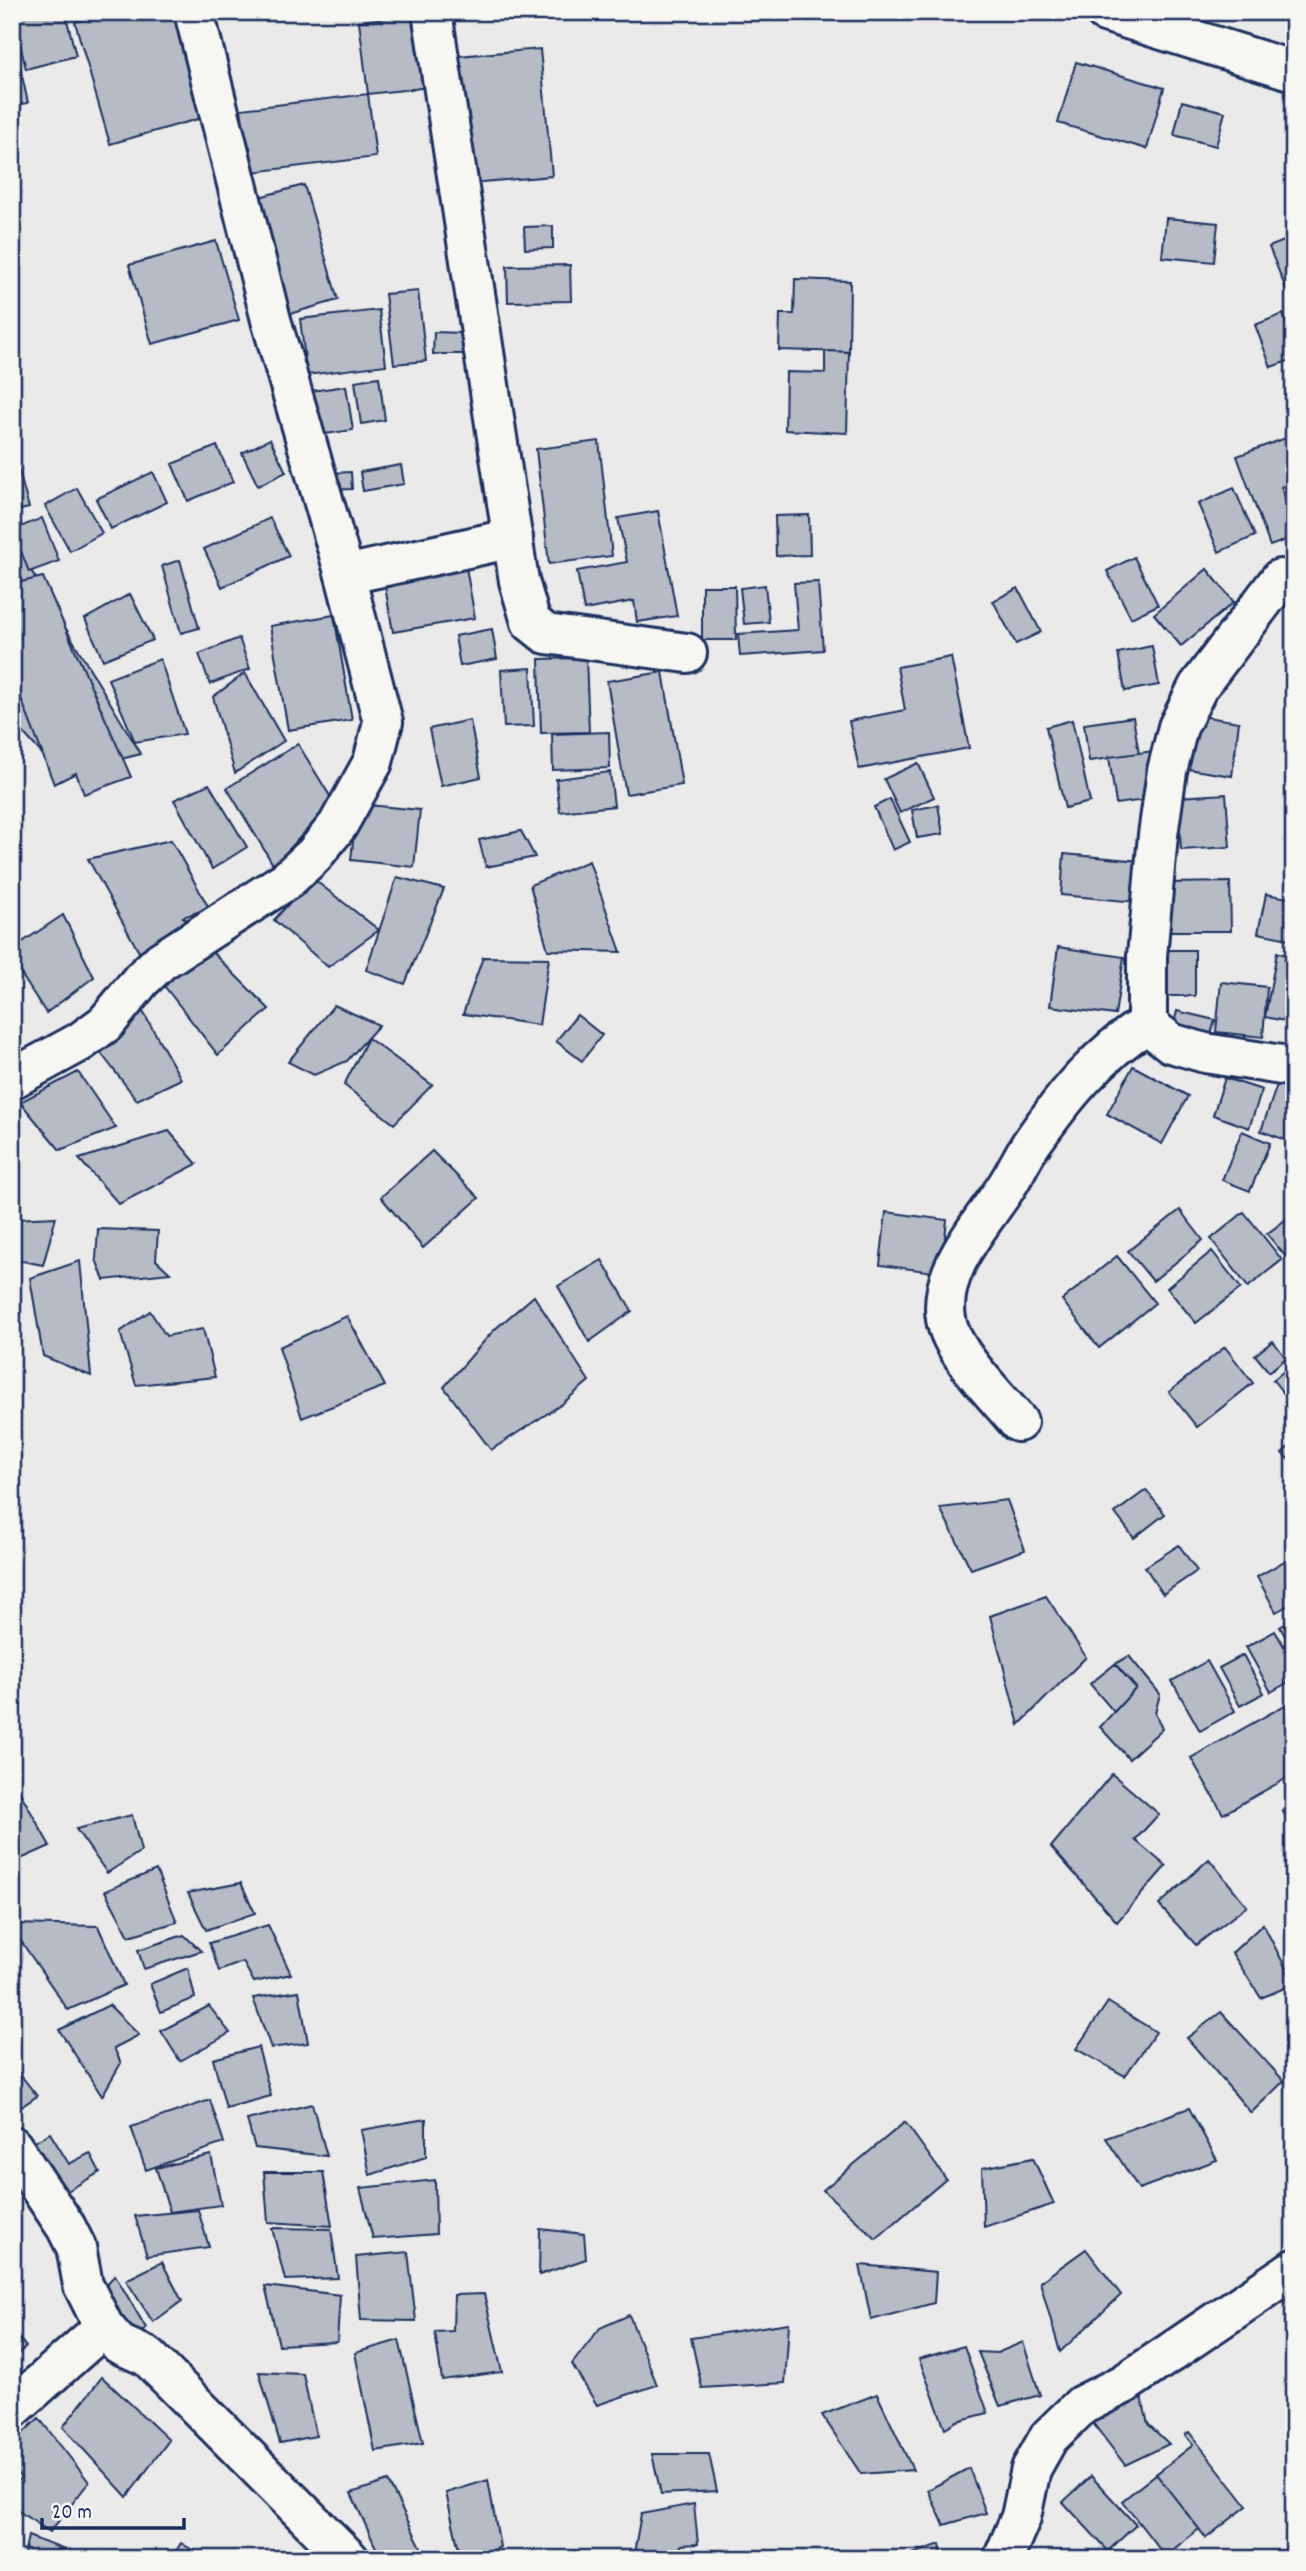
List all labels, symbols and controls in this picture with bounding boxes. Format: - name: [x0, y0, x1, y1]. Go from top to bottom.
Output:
- scale bar: [42, 2487, 184, 2531]
- text: 20 m: [52, 2499, 92, 2529]

